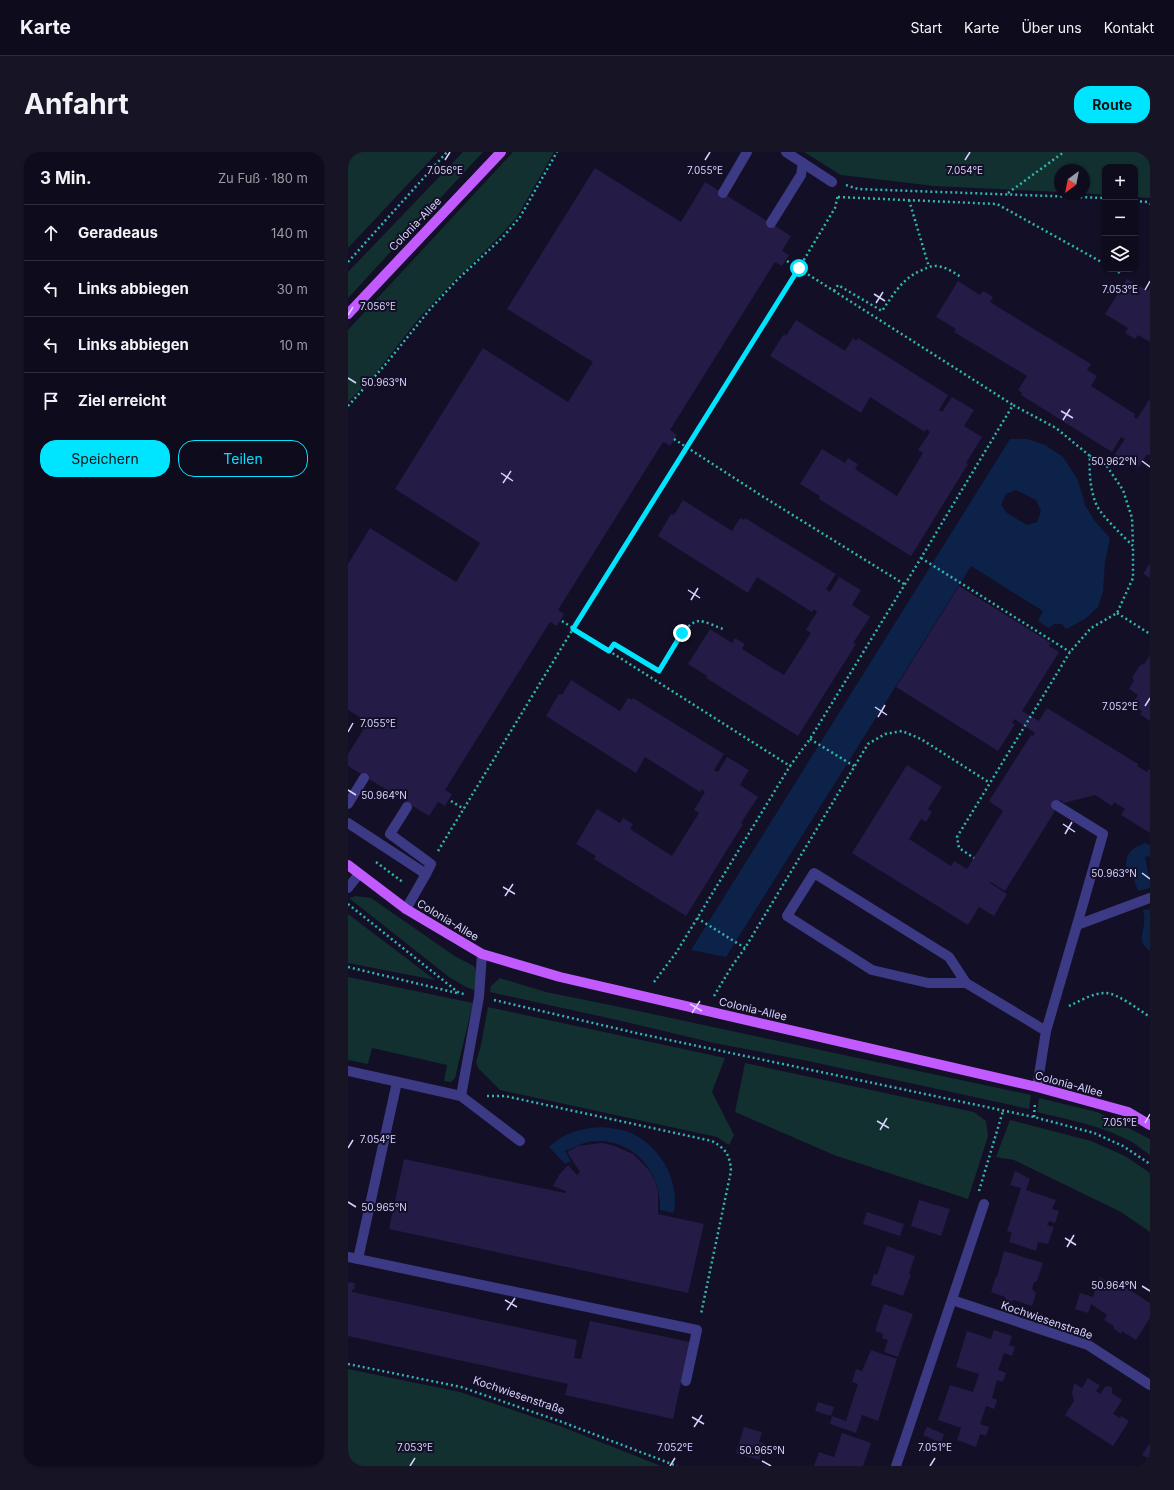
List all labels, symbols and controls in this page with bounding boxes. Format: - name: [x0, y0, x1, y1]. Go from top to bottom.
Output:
- text: Karte: [20, 16, 71, 39]
- text: Start: [910, 19, 942, 36]
- text: Karte: [964, 19, 999, 36]
- text: Über uns: [1021, 19, 1082, 36]
- text: Kontakt: [1104, 19, 1154, 36]
- button: Route: [1074, 86, 1150, 123]
- text: Anfahrt: [24, 87, 129, 121]
- text: 7.056°E: [427, 164, 463, 176]
- text: 7.055°E: [687, 164, 723, 176]
- text: 7.054°E: [947, 164, 983, 176]
- north arrow: [1054, 164, 1090, 200]
- map controls: [1102, 164, 1138, 272]
- button: +: [1102, 164, 1138, 200]
- text: 3 Min.: [40, 168, 92, 188]
- text: Zu Fuß · 180 m: [218, 170, 308, 186]
- street label: Colonia-Allee: [386, 194, 444, 254]
- button: −: [1102, 200, 1138, 236]
- icon: ahead: [40, 222, 62, 244]
- text: Geradeaus: [78, 223, 158, 242]
- text: 140 m: [271, 225, 308, 241]
- button: layers: [1102, 236, 1138, 272]
- route start: [790, 259, 808, 277]
- icon: left: [40, 278, 62, 300]
- text: Links abbiegen: [78, 279, 189, 298]
- text: 30 m: [277, 281, 308, 297]
- text: 7.053°E: [1102, 283, 1138, 295]
- text: 7.056°E: [360, 300, 396, 312]
- icon: left: [40, 334, 62, 356]
- text: Links abbiegen: [78, 335, 189, 354]
- text: 10 m: [279, 337, 308, 353]
- text: 50.963°N: [361, 376, 407, 388]
- icon: arrive: [40, 390, 62, 412]
- text: Ziel erreicht: [78, 391, 166, 410]
- button: Speichern: [40, 440, 170, 477]
- button: Teilen: [178, 440, 308, 477]
- text: 50.962°N: [1091, 455, 1137, 467]
- route end: [673, 624, 691, 642]
- text: 7.052°E: [1102, 700, 1138, 712]
- text: 7.055°E: [360, 717, 396, 729]
- text: 50.964°N: [361, 789, 407, 801]
- text: 50.963°N: [1091, 867, 1137, 879]
- street label: Colonia-Allee: [415, 896, 481, 944]
- street label: Colonia-Allee: [717, 994, 789, 1024]
- street label: Colonia-Allee: [1034, 1068, 1104, 1100]
- text: 7.051°E: [1103, 1116, 1137, 1128]
- text: 7.054°E: [360, 1133, 396, 1145]
- text: 50.965°N: [361, 1201, 407, 1213]
- text: 50.964°N: [1091, 1279, 1137, 1291]
- street label: Kochwiesenstraße: [999, 1298, 1095, 1342]
- street label: Kochwiesenstraße: [471, 1373, 567, 1417]
- text: 7.053°E: [397, 1441, 433, 1453]
- text: 7.052°E: [657, 1441, 693, 1453]
- text: 7.051°E: [918, 1441, 952, 1453]
- text: 50.965°N: [739, 1444, 785, 1456]

